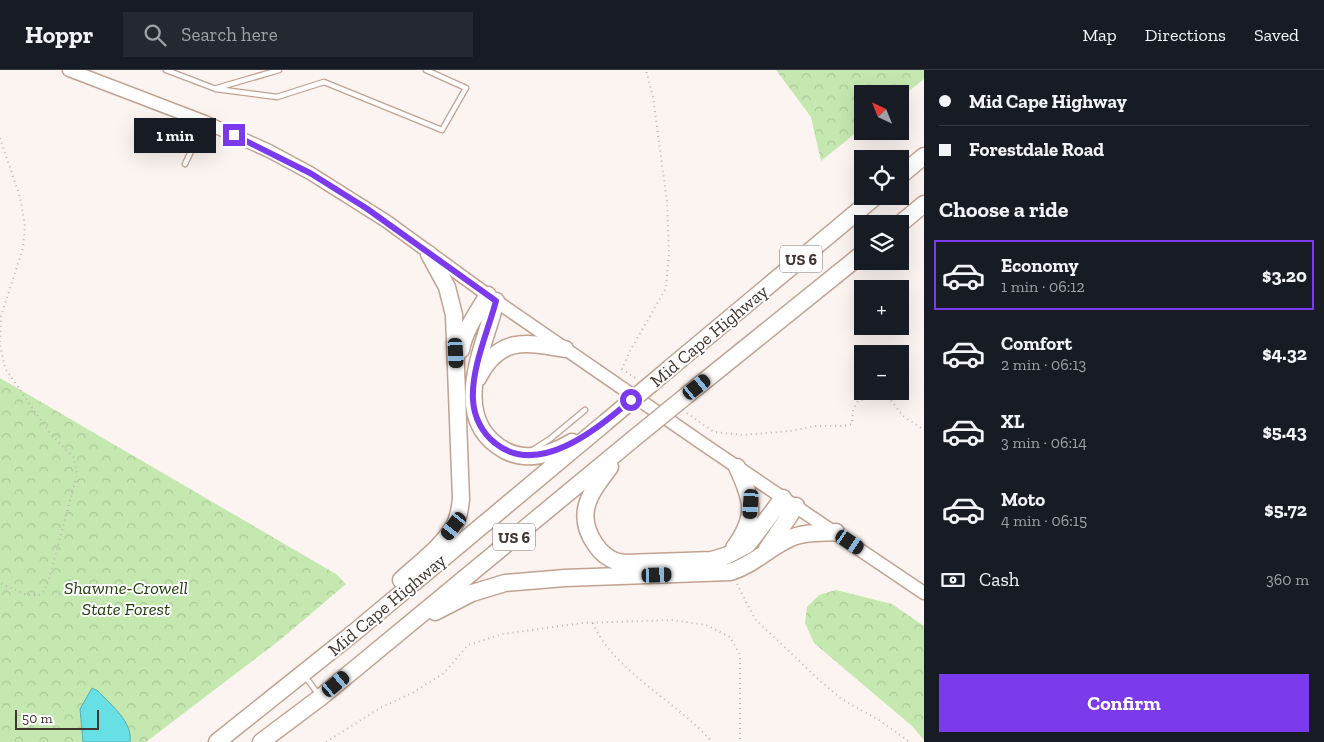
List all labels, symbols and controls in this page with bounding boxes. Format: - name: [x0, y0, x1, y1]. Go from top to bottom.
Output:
- search box: [123, 12, 473, 57]
- text: Hoppr: [25, 20, 93, 49]
- icon: search: [141, 21, 169, 49]
- text: Search here: [181, 23, 278, 46]
- text: Map: [1082, 24, 1117, 46]
- text: Directions: [1145, 24, 1226, 46]
- text: Saved: [1254, 24, 1299, 46]
- north arrow: [854, 85, 909, 140]
- map controls: [854, 85, 909, 400]
- text: Mid Cape Highway: [969, 90, 1127, 113]
- callout: 1 min: [134, 118, 216, 152]
- route end: [223, 124, 245, 146]
- text: 1 min: [156, 126, 194, 145]
- text: Forestdale Road: [969, 138, 1104, 161]
- button: locate: [854, 150, 909, 205]
- text: Choose a ride: [939, 196, 1069, 223]
- button: layers: [854, 215, 909, 270]
- road number: US 6: [780, 245, 822, 272]
- icon: car: [941, 253, 986, 298]
- text: Economy: [1001, 254, 1079, 277]
- text: $3.20: [1262, 264, 1307, 287]
- text: 1 min · 06:12: [1001, 277, 1085, 296]
- street label: Mid Cape Highway: [646, 280, 773, 392]
- button: +: [854, 280, 909, 335]
- icon: car: [941, 331, 986, 376]
- text: Comfort: [1001, 332, 1072, 355]
- car: [447, 338, 464, 368]
- text: $4.32: [1262, 342, 1307, 365]
- button: −: [854, 345, 909, 400]
- text: 2 min · 06:13: [1001, 355, 1086, 374]
- car: [680, 372, 713, 402]
- route start: [620, 389, 642, 411]
- icon: car: [941, 409, 986, 454]
- text: XL: [1001, 410, 1024, 433]
- text: $5.43: [1262, 420, 1307, 443]
- text: 3 min · 06:14: [1001, 433, 1087, 452]
- icon: car: [941, 487, 986, 532]
- text: Moto: [1001, 488, 1045, 511]
- car: [742, 489, 759, 519]
- text: $5.72: [1264, 498, 1307, 521]
- car: [438, 510, 469, 542]
- text: 4 min · 06:15: [1001, 511, 1087, 530]
- road number: US 6: [493, 524, 535, 551]
- car: [833, 527, 866, 557]
- street label: Mid Cape Highway: [324, 549, 451, 661]
- icon: cash: [939, 566, 967, 594]
- car: [641, 567, 672, 583]
- text: Cash: [979, 568, 1019, 591]
- text: 360 m: [1266, 570, 1309, 589]
- park label: Shawme-Crowell State Forest: [64, 577, 188, 620]
- car: [319, 669, 352, 699]
- button: Confirm: [939, 674, 1309, 732]
- scale bar: [15, 707, 99, 730]
- text: 50 m: [22, 710, 53, 727]

